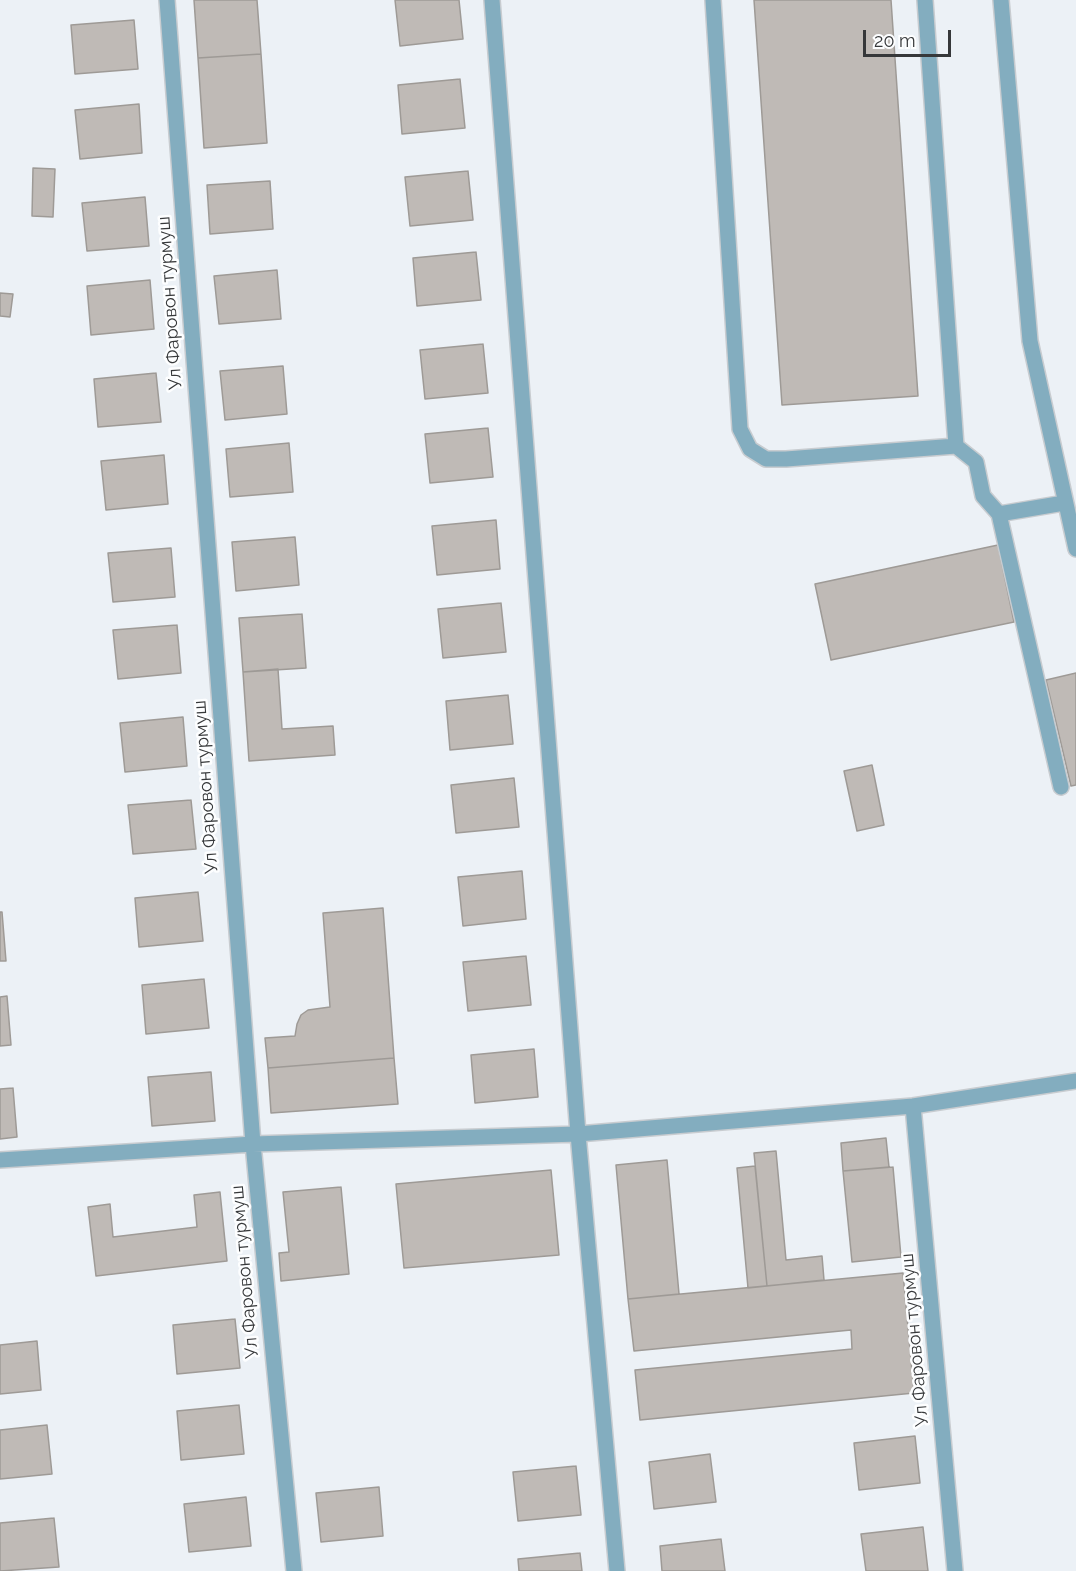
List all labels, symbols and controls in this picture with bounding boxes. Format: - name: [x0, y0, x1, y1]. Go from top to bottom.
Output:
- scale bar: [866, 18, 954, 56]
- text: 20 m: [874, 30, 916, 51]
- street label: Ул Фаровон турмуш: [153, 216, 187, 390]
- street label: Ул Фаровон турмуш: [189, 700, 223, 874]
- street label: Ул Фаровон турмуш: [227, 1185, 263, 1359]
- street label: Ул Фаровон турмуш: [897, 1253, 933, 1427]

